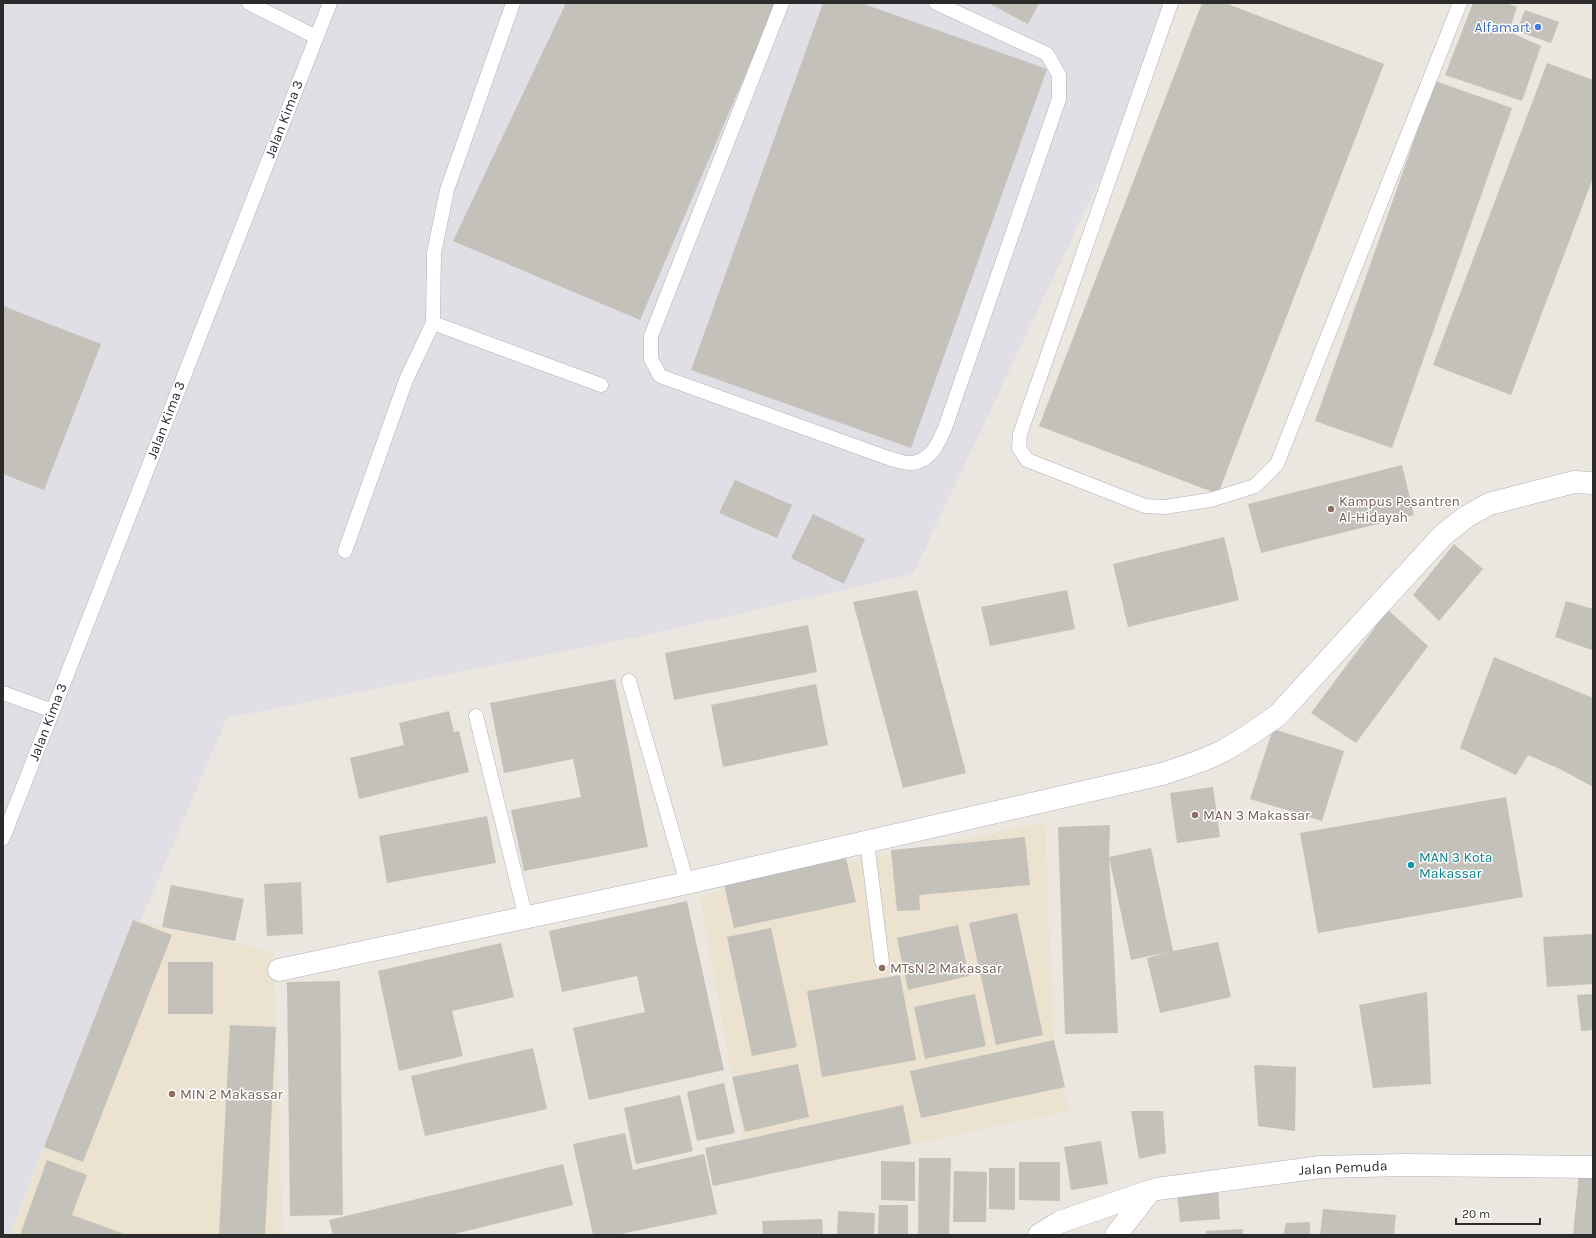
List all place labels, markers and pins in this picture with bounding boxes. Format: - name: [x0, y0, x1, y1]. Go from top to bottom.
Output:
- place label: Alfamart: [1474, 19, 1530, 36]
- marker: Alfamart: [1533, 22, 1543, 32]
- place label: Kampus Pesantren Al-Hidayah: [1339, 493, 1460, 526]
- marker: Kampus Pesantren Al-Hidayah: [1326, 504, 1336, 514]
- place label: MAN 3 Makassar: [1203, 807, 1311, 824]
- marker: MAN 3 Makassar: [1190, 810, 1200, 820]
- place label: MAN 3 Kota Makassar: [1419, 849, 1493, 882]
- marker: MAN 3 Kota Makassar: [1406, 860, 1416, 870]
- place label: MTsN 2 Makassar: [890, 960, 1003, 977]
- marker: MTsN 2 Makassar: [877, 963, 887, 973]
- place label: MIN 2 Makassar: [180, 1086, 284, 1103]
- marker: MIN 2 Makassar: [167, 1089, 177, 1099]

